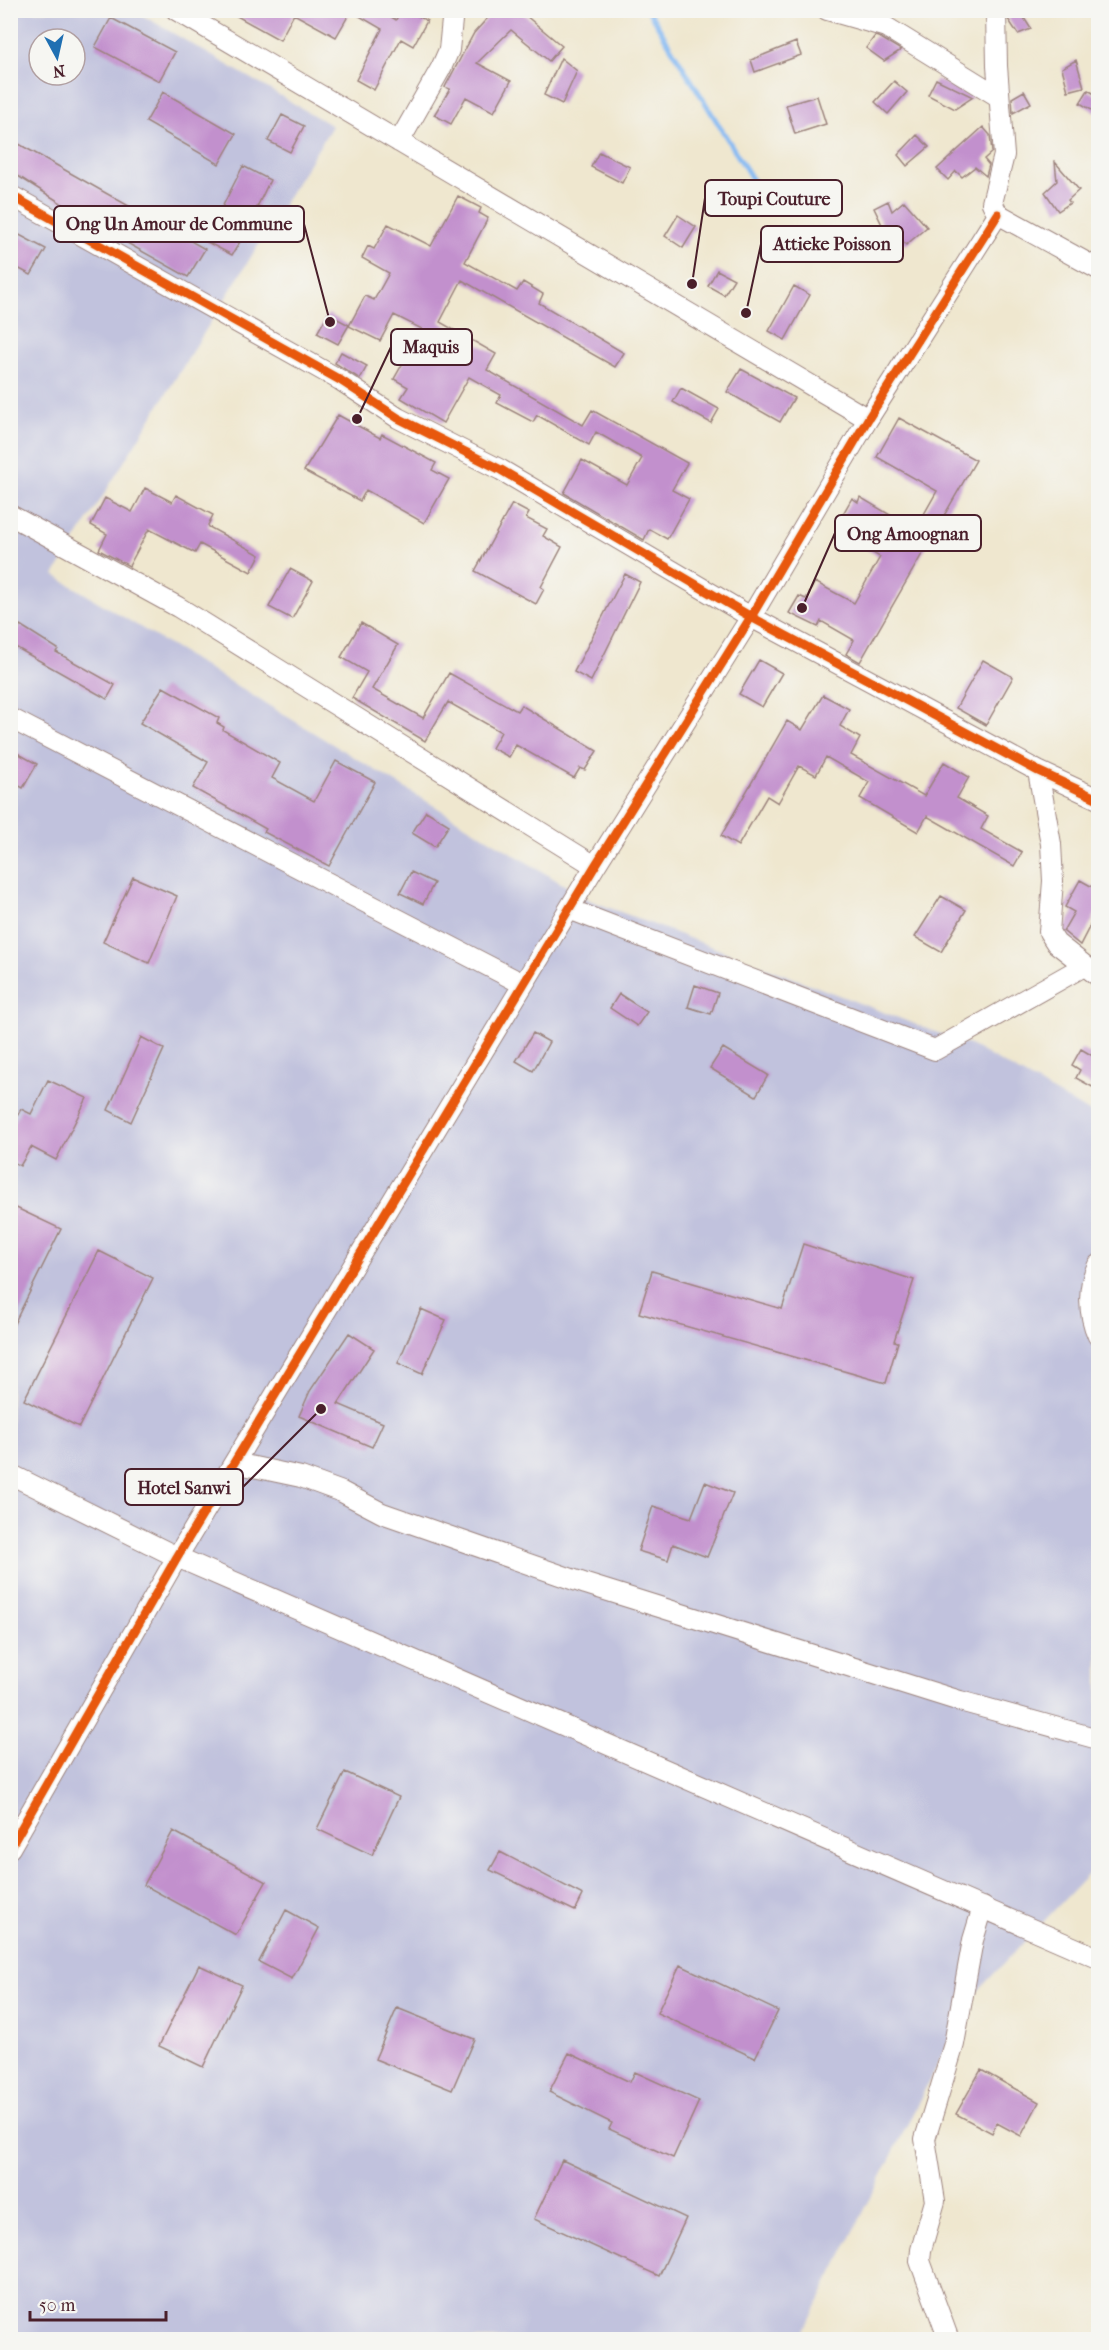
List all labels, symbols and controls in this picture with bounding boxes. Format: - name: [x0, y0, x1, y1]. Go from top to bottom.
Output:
- north arrow: [27, 27, 87, 87]
- text: N: [51, 61, 66, 82]
- callout: Toupi Couture: [705, 180, 842, 216]
- text: Toupi Couture: [717, 189, 830, 210]
- callout: Ong Un Amour de Commune: [54, 206, 304, 242]
- text: Ong Un Amour de Commune: [66, 214, 292, 235]
- callout: Attieke Poisson: [761, 226, 903, 262]
- text: Attieke Poisson: [772, 234, 891, 255]
- callout: Maquis: [391, 329, 472, 365]
- text: Maquis: [402, 337, 459, 358]
- callout: Ong Amoognan: [835, 515, 981, 551]
- text: Ong Amoognan: [847, 524, 970, 545]
- callout: Hotel Sanwi: [125, 1469, 243, 1505]
- text: Hotel Sanwi: [137, 1478, 231, 1499]
- scale bar: [30, 2284, 166, 2322]
- text: 50 m: [39, 2295, 76, 2316]

